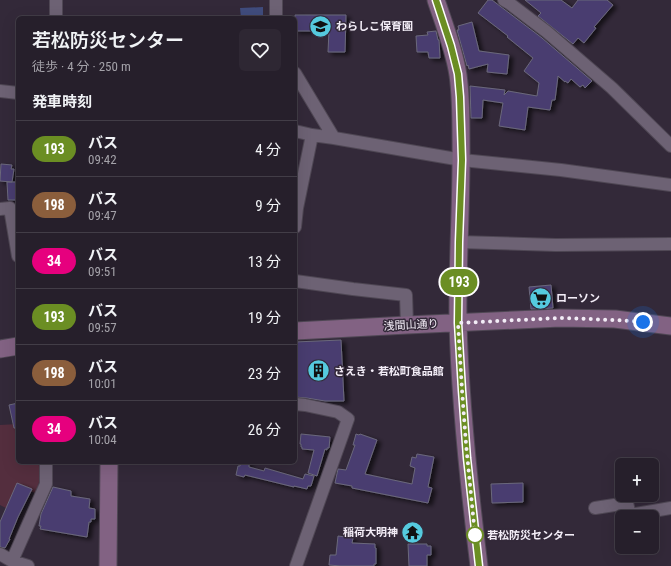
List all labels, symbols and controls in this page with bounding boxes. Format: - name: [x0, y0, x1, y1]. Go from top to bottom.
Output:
- school or university icon: わらしこ保育園: [308, 13, 334, 39]
- place label: わらしこ保育園: [336, 20, 413, 33]
- text: 若松防災センター: [32, 29, 184, 52]
- button: heart: [239, 29, 281, 71]
- text: 徒歩 · 4 分 · 250 m: [32, 59, 131, 74]
- text: 発車時刻: [32, 93, 92, 111]
- text: バス: [88, 134, 118, 152]
- text: 193: [43, 141, 65, 157]
- text: 4 分: [255, 141, 281, 159]
- text: 09:42: [88, 152, 117, 167]
- text: バス: [88, 190, 118, 208]
- text: 198: [43, 197, 65, 213]
- text: 9 分: [255, 197, 281, 215]
- text: 09:47: [88, 208, 117, 223]
- text: バス: [88, 246, 118, 264]
- text: 34: [47, 253, 61, 269]
- text: 13 分: [248, 253, 281, 271]
- text: 09:51: [88, 264, 117, 279]
- line badge: 193: [436, 269, 482, 295]
- text: 193: [448, 274, 470, 290]
- supermarket icon: ローソン: [528, 285, 554, 311]
- place label: ローソン: [556, 292, 600, 305]
- text: バス: [88, 302, 118, 320]
- text: 193: [43, 309, 65, 325]
- text: 19 分: [248, 309, 281, 327]
- your location: [633, 312, 653, 332]
- street label: 浅間山通り: [383, 317, 439, 333]
- text: 09:57: [88, 320, 117, 335]
- text: バス: [88, 358, 118, 376]
- building icon: さえき・若松町食品館: [306, 358, 332, 384]
- text: 198: [43, 365, 65, 381]
- text: 23 分: [248, 365, 281, 383]
- place label: さえき・若松町食品館: [334, 365, 444, 378]
- text: 10:01: [88, 376, 117, 391]
- text: バス: [88, 414, 118, 432]
- text: 34: [47, 421, 61, 437]
- text: 26 分: [248, 421, 281, 439]
- text: 10:04: [88, 432, 117, 447]
- map controls: [615, 458, 659, 554]
- button: +: [615, 458, 659, 502]
- button: −: [615, 510, 659, 554]
- temple icon: 稲荷大明神: [400, 519, 426, 545]
- place label: 稲荷大明神: [343, 526, 398, 539]
- marker: 若松防災センター: [466, 526, 484, 544]
- place label: 若松防災センター: [487, 529, 575, 542]

